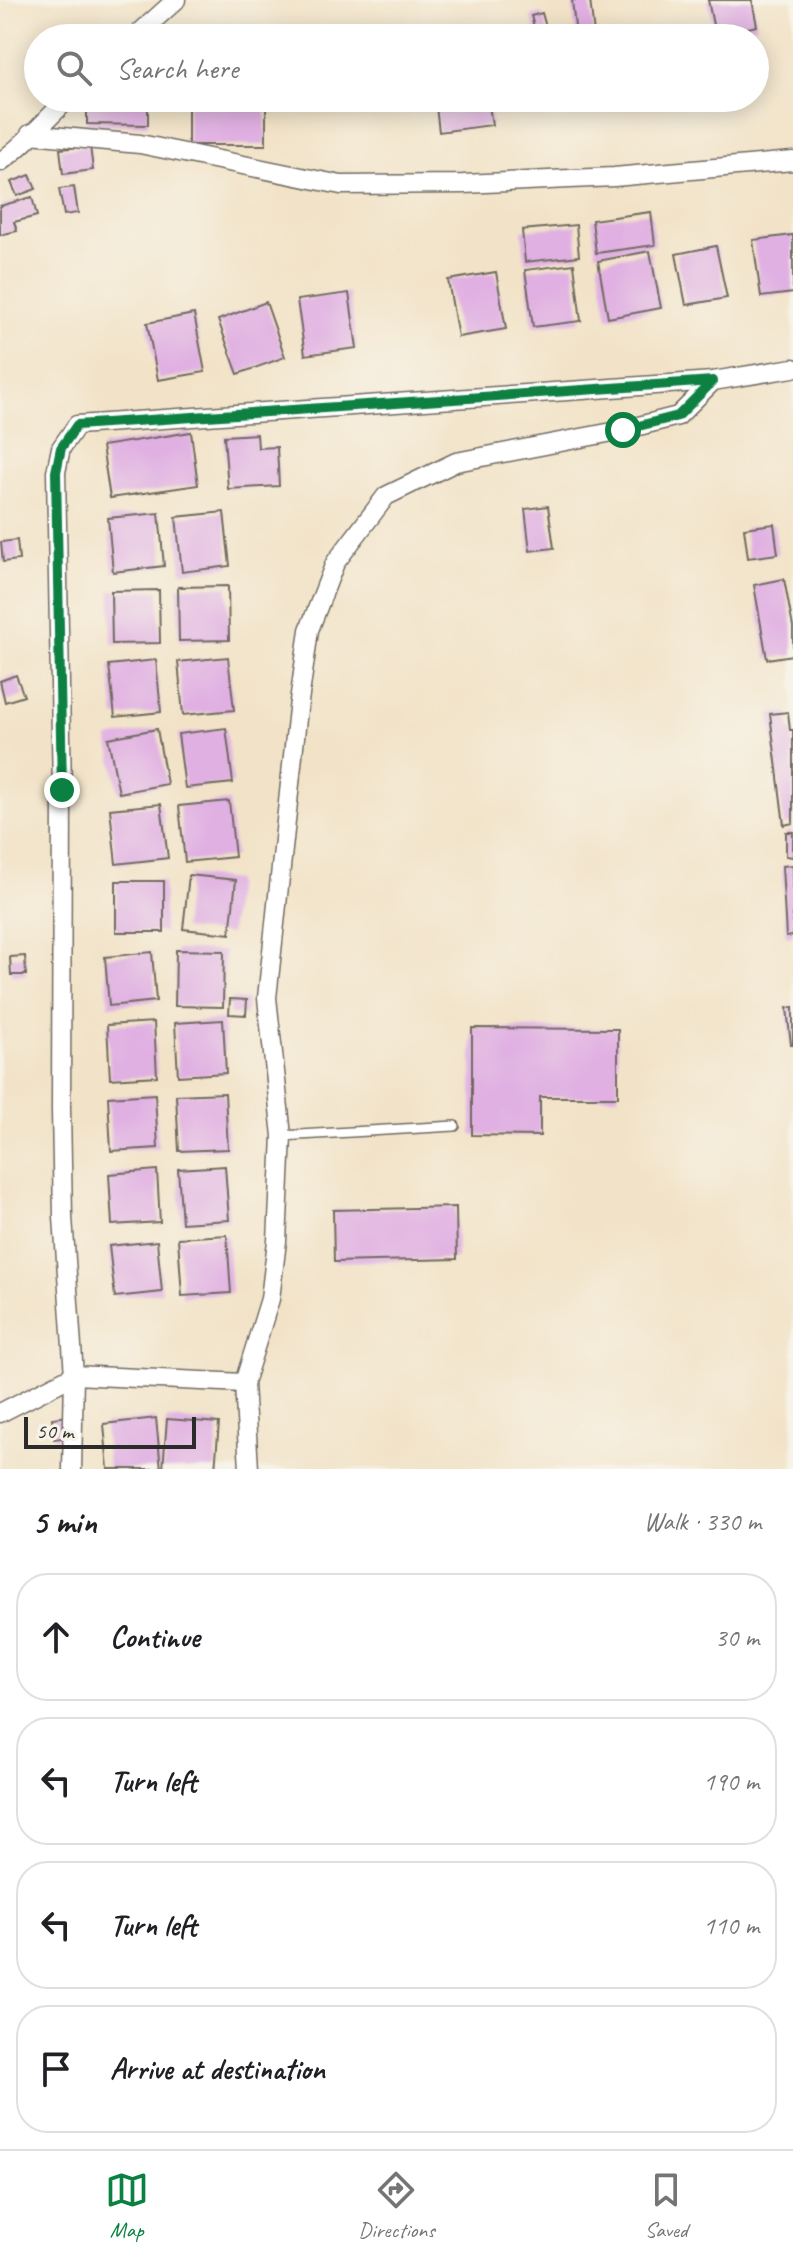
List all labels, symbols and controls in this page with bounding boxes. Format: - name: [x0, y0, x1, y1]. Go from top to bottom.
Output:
- search box: [24, 24, 769, 112]
- icon: search: [52, 46, 96, 90]
- text: Search here: [116, 49, 238, 87]
- route start: [605, 412, 641, 448]
- route end: [44, 772, 80, 808]
- scale bar: [24, 1413, 196, 1449]
- text: 50 m: [36, 1417, 73, 1445]
- text: 5 min: [32, 1500, 97, 1543]
- text: Walk · 330 m: [644, 1505, 761, 1538]
- icon: ahead: [34, 1615, 78, 1659]
- text: Continue: [110, 1618, 200, 1656]
- text: 30 m: [715, 1621, 759, 1654]
- icon: left: [34, 1759, 78, 1803]
- text: Turn left: [110, 1762, 197, 1800]
- text: 190 m: [703, 1765, 759, 1798]
- icon: left: [34, 1903, 78, 1947]
- text: Turn left: [110, 1906, 197, 1944]
- text: 110 m: [703, 1909, 759, 1942]
- icon: arrive: [34, 2047, 78, 2091]
- text: Arrive at destination: [110, 2050, 325, 2088]
- tab: Map: [105, 2168, 149, 2244]
- tab: Directions: [358, 2168, 435, 2244]
- tab: Saved: [644, 2168, 688, 2244]

